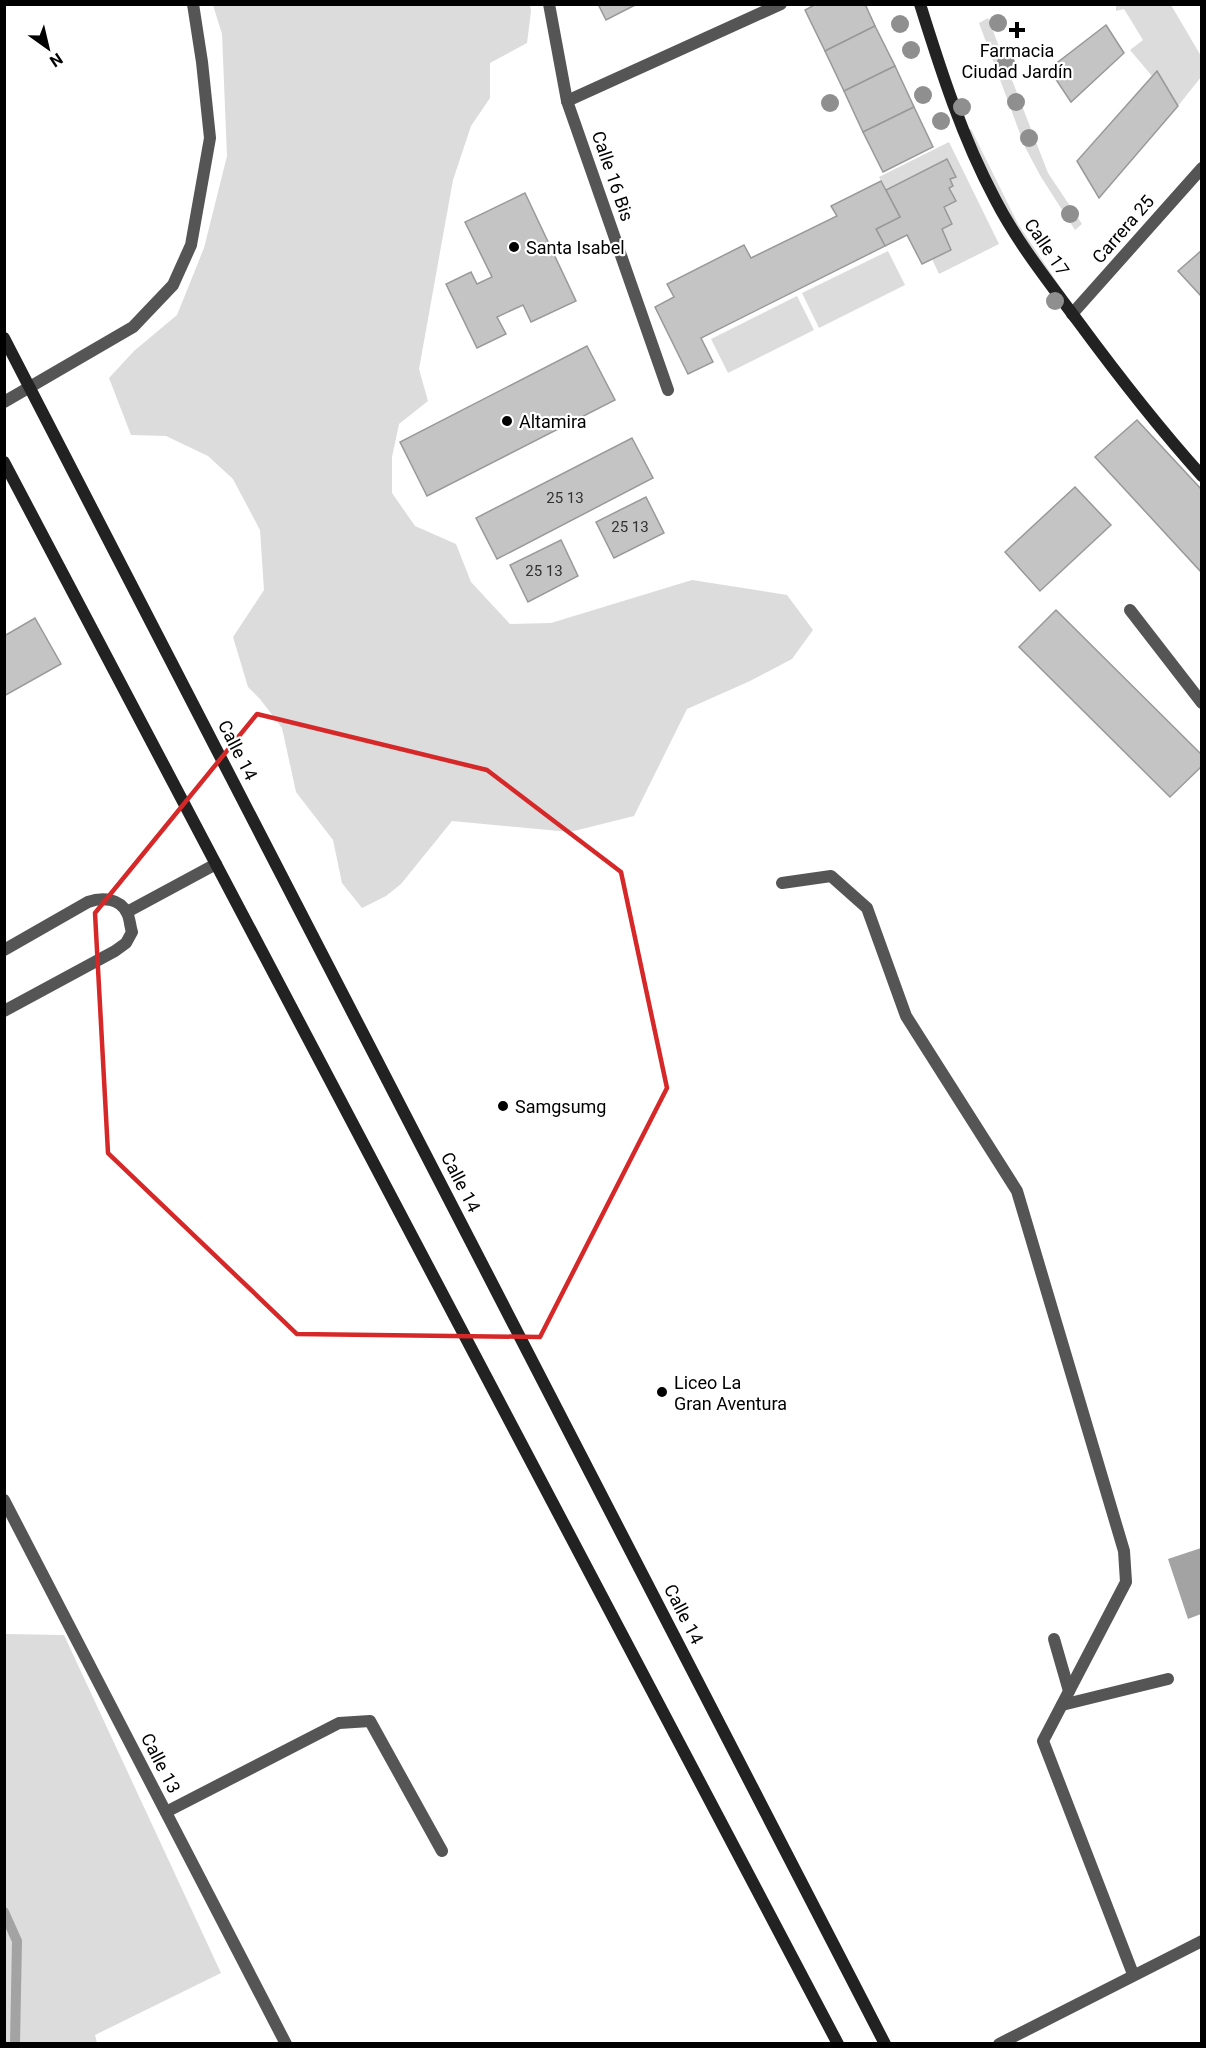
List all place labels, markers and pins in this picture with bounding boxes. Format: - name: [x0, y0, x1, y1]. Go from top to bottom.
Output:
- marker: Farmacia Ciudad Jardín: [1010, 23, 1024, 37]
- place label: Farmacia Ciudad Jardín: [962, 40, 1072, 82]
- place label: Santa Isabel: [526, 237, 625, 258]
- marker: Santa Isabel: [507, 240, 521, 254]
- place label: Altamira: [519, 411, 587, 432]
- marker: Altamira: [500, 414, 514, 428]
- place label: Samgsumg: [515, 1096, 606, 1117]
- marker: Samgsumg: [496, 1099, 510, 1113]
- place label: Liceo La Gran Aventura: [674, 1372, 787, 1414]
- marker: Liceo La Gran Aventura: [655, 1385, 669, 1399]

